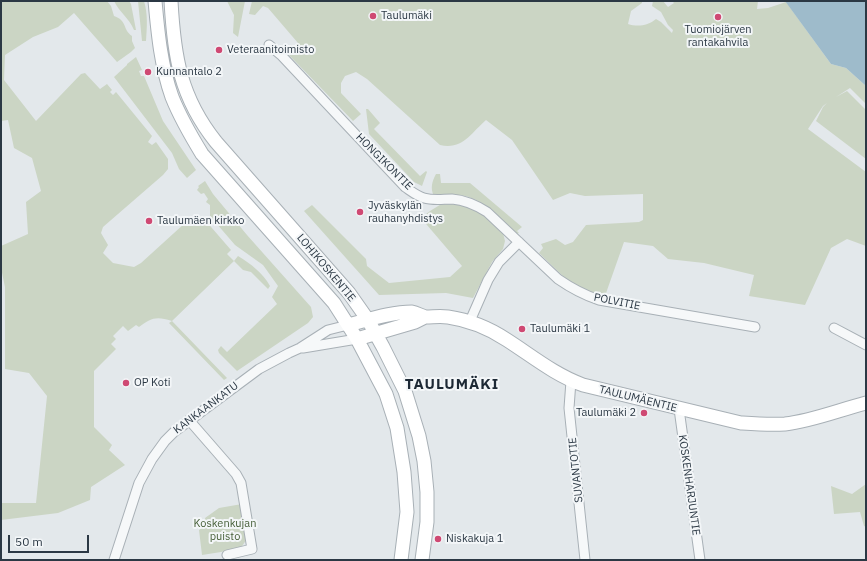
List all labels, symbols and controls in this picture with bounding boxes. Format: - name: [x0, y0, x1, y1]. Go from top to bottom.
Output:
- place label: Taulumäki: [381, 9, 432, 23]
- marker: Taulumäki: [368, 11, 378, 21]
- marker: Tuomiojärven rantakahvila: [713, 12, 723, 22]
- place label: Tuomiojärven rantakahvila: [684, 23, 752, 49]
- place label: Veteraanitoimisto: [227, 43, 314, 57]
- marker: Veteraanitoimisto: [214, 45, 224, 55]
- place label: Kunnantalo 2: [156, 65, 222, 79]
- marker: Kunnantalo 2: [143, 67, 153, 77]
- street label: HONGIKONTIE: [353, 131, 415, 193]
- place label: Jyväskylän rauhanyhdistys: [368, 199, 443, 225]
- marker: Jyväskylän rauhanyhdistys: [355, 207, 365, 217]
- place label: Taulumäen kirkko: [157, 214, 244, 228]
- marker: Taulumäen kirkko: [144, 216, 154, 226]
- street label: LOHIKOSKENTIE: [294, 232, 358, 304]
- street label: POLVITIE: [593, 291, 641, 313]
- place label: Taulumäki 1: [530, 322, 590, 336]
- marker: Taulumäki 1: [517, 324, 527, 334]
- place label: OP Koti: [134, 376, 171, 390]
- district label: TAULUMÄKI: [405, 376, 499, 394]
- marker: OP Koti: [121, 378, 131, 388]
- street label: KANKAANKATU: [171, 379, 241, 437]
- street label: TAULUMÄENTIE: [598, 383, 678, 415]
- place label: Taulumäki 2: [576, 406, 636, 420]
- marker: Taulumäki 2: [639, 408, 649, 418]
- street label: KOSKENHARJUNTIE: [675, 434, 703, 536]
- street label: SUVANTOTIE: [566, 437, 586, 503]
- park label: Koskenkujan puisto: [194, 517, 256, 543]
- scale bar: [10, 527, 91, 553]
- place label: Niskakuja 1: [446, 532, 503, 546]
- text: 50 m: [15, 534, 43, 549]
- marker: Niskakuja 1: [433, 534, 443, 544]

